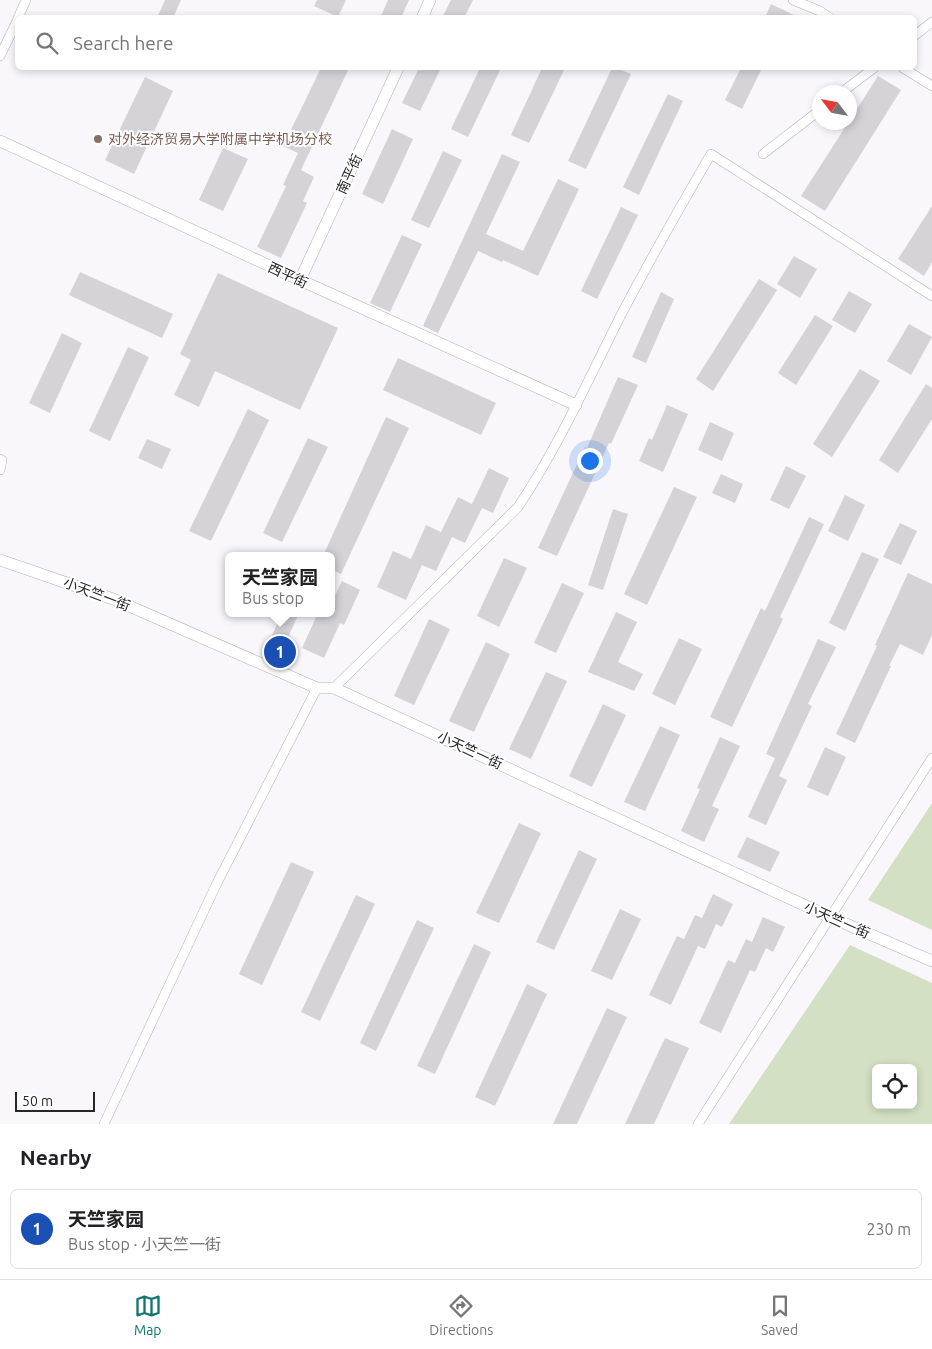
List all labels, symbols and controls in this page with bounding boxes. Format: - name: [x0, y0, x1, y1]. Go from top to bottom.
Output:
- search box: [15, 15, 917, 70]
- icon: search: [33, 29, 61, 57]
- text: Search here: [73, 32, 173, 54]
- north arrow: [812, 85, 857, 130]
- place label: 对外经济贸易大学附属中学机场分校: [108, 131, 332, 147]
- marker: 对外经济贸易大学附属中学机场分校: [92, 133, 104, 145]
- street label: 南平街: [333, 152, 365, 196]
- street label: 西平街: [266, 259, 310, 291]
- your location: [577, 448, 603, 474]
- popup: [225, 552, 335, 617]
- text: 天竺家园: [242, 566, 318, 588]
- street label: 小天竺一街: [61, 574, 133, 614]
- text: Bus stop: [242, 589, 304, 607]
- pin: 1: [264, 633, 296, 671]
- street label: 小天竺一街: [435, 728, 505, 772]
- street label: 小天竺一街: [802, 898, 872, 942]
- map controls: [872, 1064, 917, 1109]
- button: locate: [872, 1064, 917, 1109]
- scale bar: [15, 1089, 95, 1112]
- text: 50 m: [22, 1093, 53, 1109]
- text: Nearby: [20, 1145, 91, 1169]
- text: 天竺家园: [68, 1208, 144, 1230]
- text: 1: [32, 1220, 42, 1238]
- text: 230 m: [866, 1220, 911, 1238]
- text: Bus stop · 小天竺一街: [68, 1235, 221, 1253]
- tab: Map: [134, 1292, 162, 1338]
- tab: Directions: [429, 1292, 493, 1338]
- tab: Saved: [761, 1292, 798, 1338]

